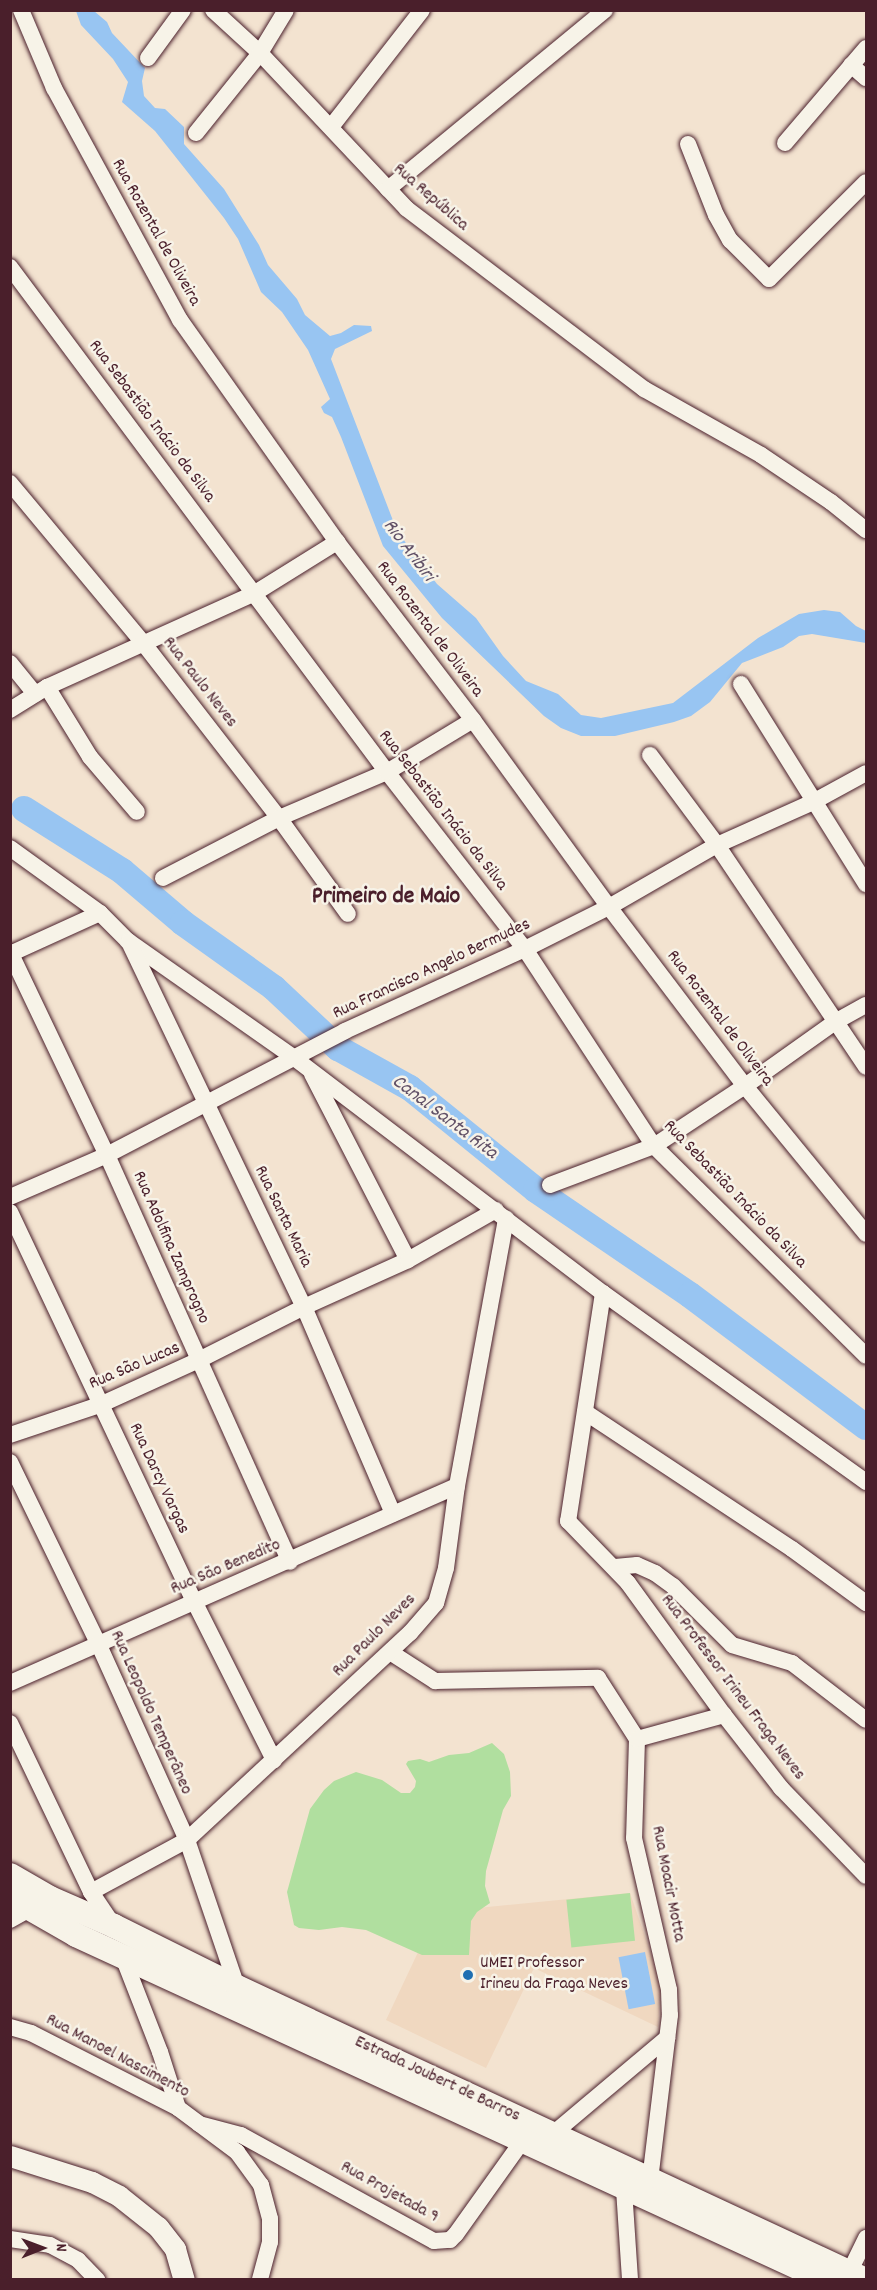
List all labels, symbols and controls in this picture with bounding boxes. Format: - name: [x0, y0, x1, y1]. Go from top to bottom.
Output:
- street label: Rua Rozental de Oliveira: [106, 156, 204, 310]
- street label: Rua República: [388, 159, 472, 237]
- street label: Rua Sebastião Inácio da Silva: [83, 337, 219, 507]
- water label: Rio Aribiri: [377, 515, 439, 587]
- street label: Rua Rozental de Oliveira: [371, 558, 487, 702]
- street label: Rua Paulo Neves: [157, 633, 241, 733]
- street label: Rua Sebastião Inácio da Silva: [373, 726, 511, 896]
- district label: Primeiro de Maio: [312, 884, 460, 912]
- street label: Rua Francisco Angelo Bermudes: [330, 915, 534, 1025]
- street label: Rua Rozental de Oliveira: [661, 947, 777, 1091]
- water label: Canal Santa Rita: [386, 1070, 502, 1166]
- street label: Rua Sebastião Inácio da Silva: [658, 1116, 810, 1274]
- street label: Rua Santa Maria: [248, 1163, 316, 1271]
- street label: Rua Adolfina Zamprogno: [127, 1168, 213, 1328]
- street label: Rua São Lucas: [86, 1338, 184, 1396]
- street label: Rua Darcy Vargas: [123, 1420, 193, 1538]
- street label: Rua São Benedito: [168, 1535, 284, 1601]
- street label: Rua Paulo Neves: [329, 1590, 421, 1682]
- street label: Rua Professor Irineu Fraga Neves: [655, 1591, 809, 1785]
- street label: Rua Leopoldo Temperâneo: [104, 1628, 196, 1798]
- street label: Rua Moacir Motta: [645, 1824, 689, 1944]
- place label: UMEI Professor Irineu da Fraga Neves: [480, 1954, 628, 1996]
- marker: UMEI Professor Irineu da Fraga Neves: [461, 1968, 475, 1982]
- street label: Rua Manoel Nascimento: [42, 2010, 192, 2104]
- street label: Estrada Joubert de Barros: [351, 2032, 523, 2128]
- street label: Rua Projetada 9: [336, 2157, 442, 2229]
- north arrow: [12, 2218, 72, 2278]
- text: N: [49, 2244, 72, 2252]

